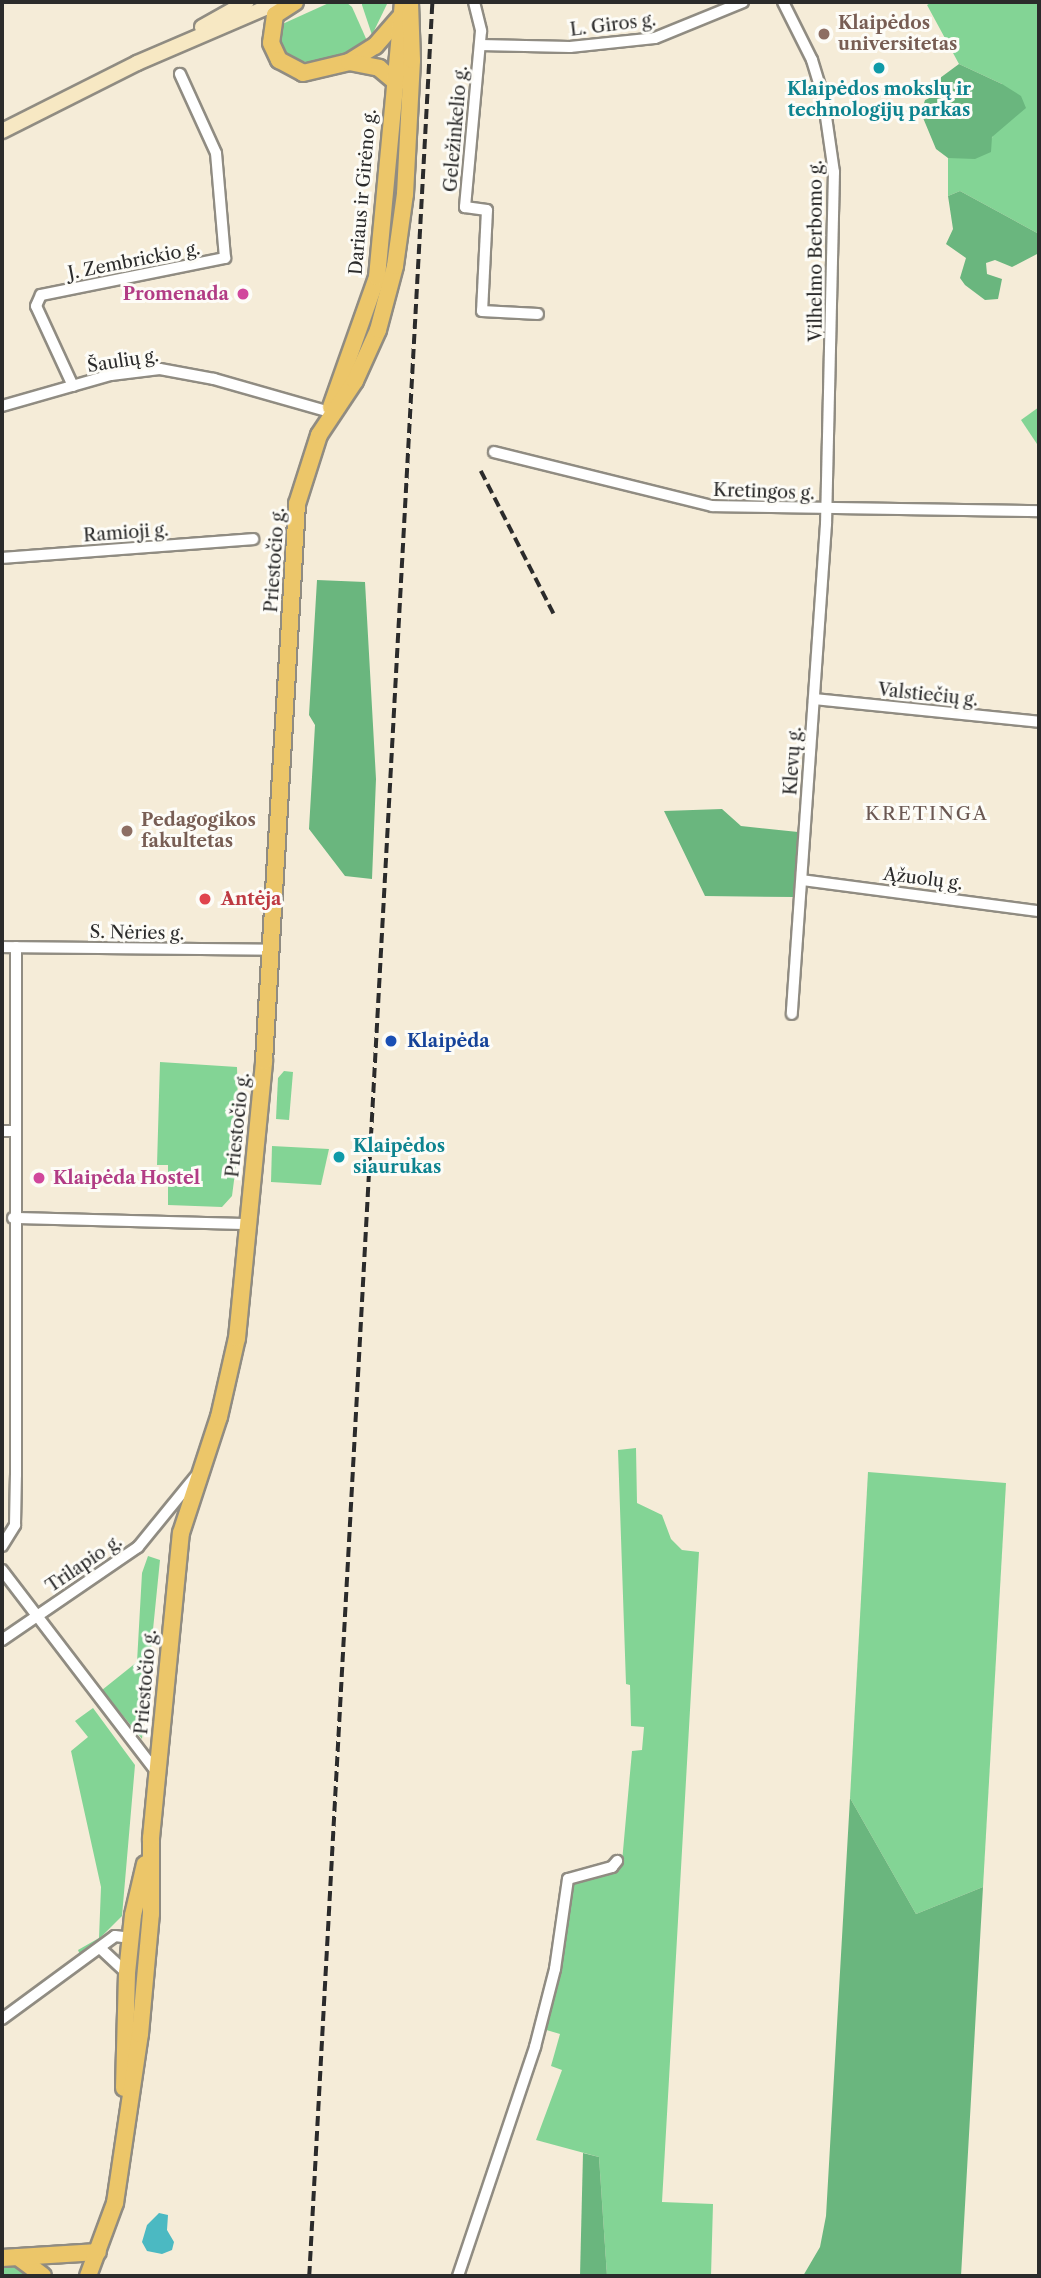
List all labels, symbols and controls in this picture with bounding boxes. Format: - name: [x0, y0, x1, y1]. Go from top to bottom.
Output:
- street label: L. Giros g.: [569, 9, 657, 41]
- place label: Klaipėdos universitetas: [838, 13, 957, 56]
- marker: Klaipėdos universitetas: [816, 26, 832, 42]
- marker: Klaipėdos mokslų ir technologijų parkas: [871, 60, 887, 76]
- street label: Geležinkelio g.: [440, 65, 472, 193]
- place label: Klaipėdos mokslų ir technologijų parkas: [787, 79, 971, 122]
- street label: Dariaus ir Girėno g.: [345, 108, 381, 276]
- street label: Vilhelmo Berbomo g.: [805, 160, 827, 342]
- street label: J. Zembrickio g.: [66, 238, 202, 284]
- place label: Promenada: [123, 283, 229, 305]
- marker: Promenada: [235, 286, 251, 302]
- street label: Šaulių g.: [86, 345, 160, 377]
- street label: Kretingos g.: [713, 479, 815, 505]
- street label: Priestočio g.: [261, 507, 289, 613]
- street label: Ramioji g.: [83, 519, 169, 547]
- street label: Valstiečių g.: [877, 679, 979, 711]
- street label: Klevų g.: [780, 726, 806, 796]
- district label: KRETINGA: [866, 803, 988, 825]
- place label: Pedagogikos fakultetas: [141, 810, 256, 852]
- marker: Pedagogikos fakultetas: [119, 823, 135, 839]
- street label: Ąžuolų g.: [882, 863, 964, 895]
- place label: Antėja: [221, 888, 281, 910]
- marker: Antėja: [195, 889, 215, 909]
- street label: S. Nėries g.: [89, 921, 185, 945]
- place label: Klaipėda: [407, 1030, 490, 1052]
- marker: Klaipėda: [381, 1031, 401, 1051]
- street label: Priestočio g.: [222, 1072, 254, 1178]
- place label: Klaipėdos siaurukas: [353, 1136, 445, 1178]
- marker: Klaipėdos siaurukas: [331, 1149, 347, 1165]
- place label: Klaipėda Hostel: [53, 1167, 200, 1189]
- marker: Klaipėda Hostel: [31, 1170, 47, 1186]
- street label: Trilapio g.: [42, 1531, 126, 1597]
- street label: Priestočio g.: [131, 1629, 161, 1735]

